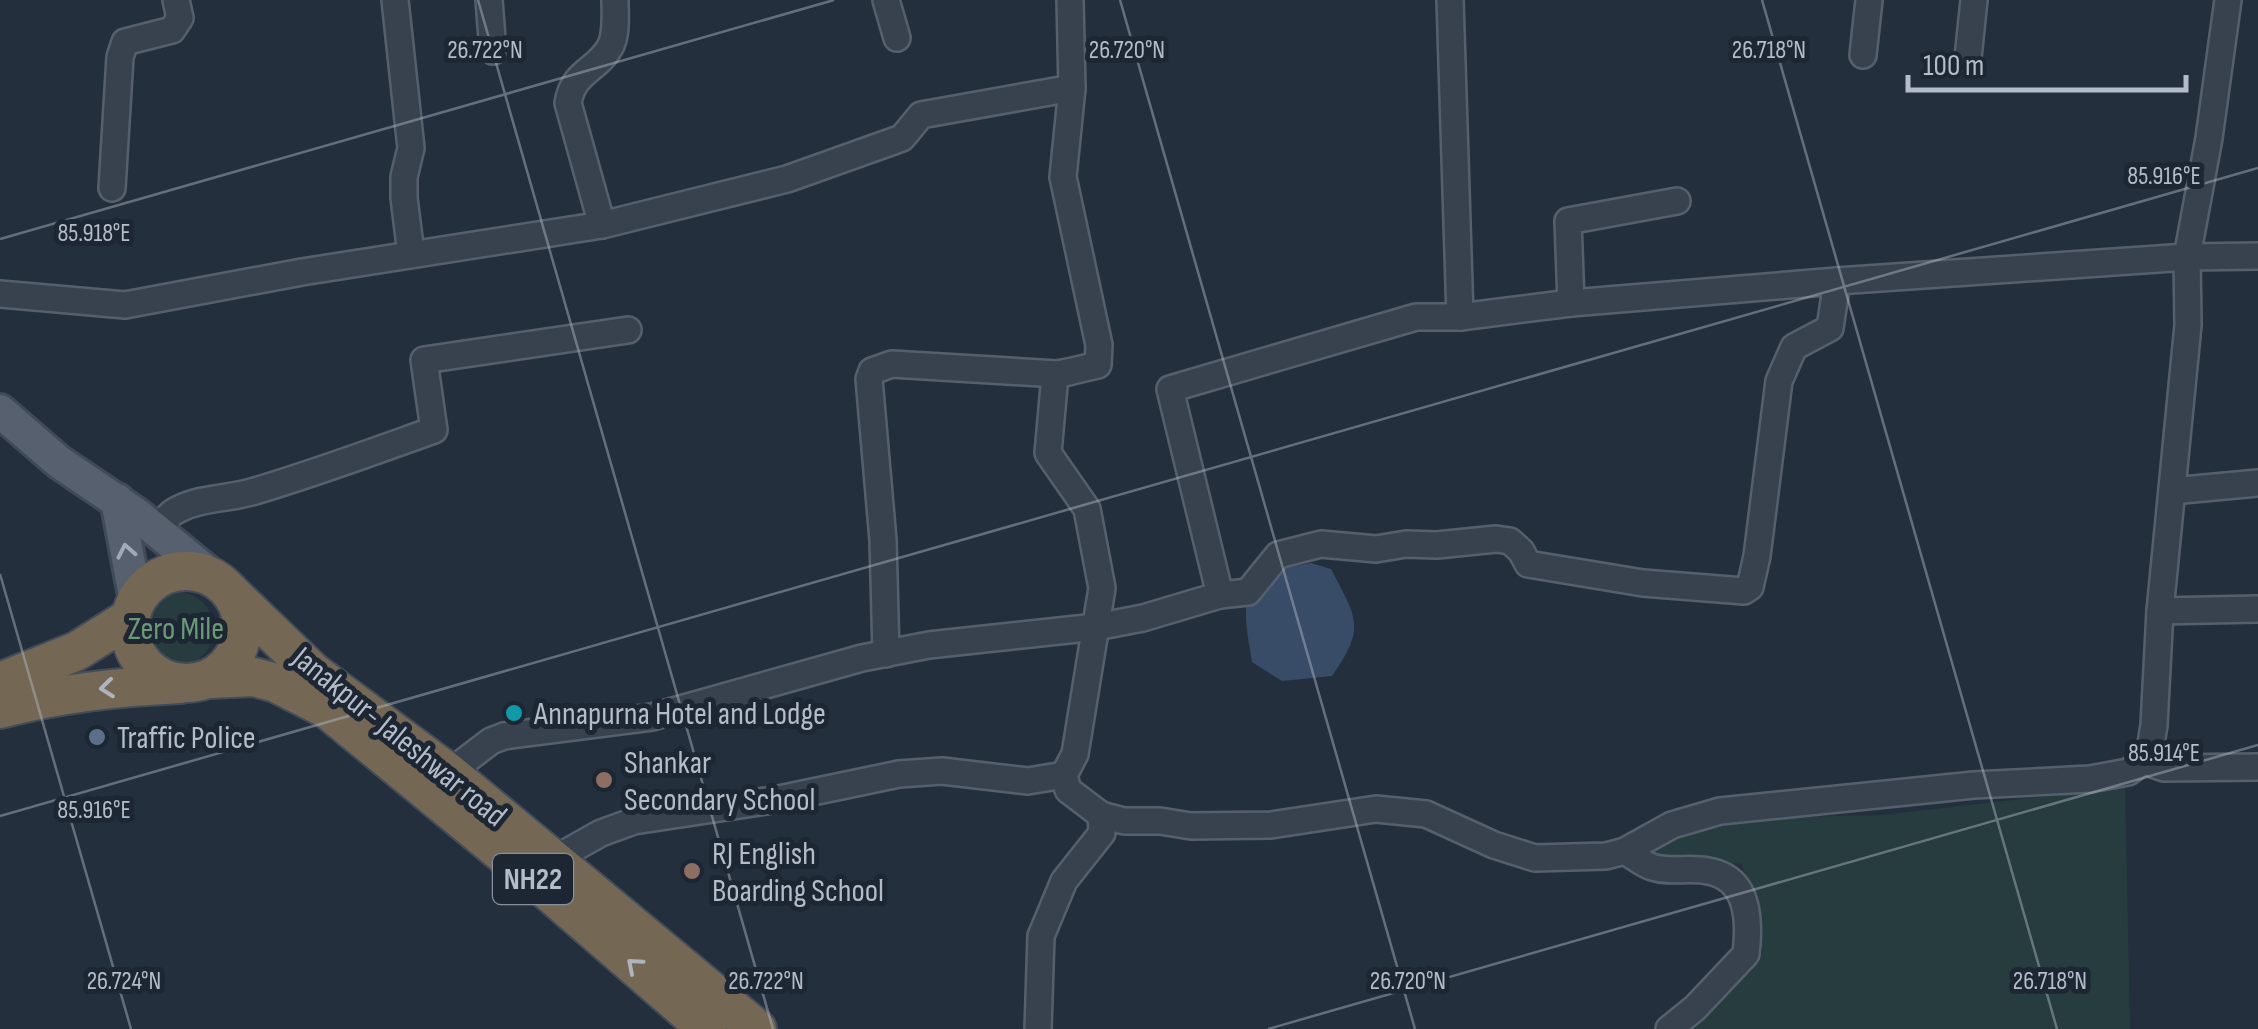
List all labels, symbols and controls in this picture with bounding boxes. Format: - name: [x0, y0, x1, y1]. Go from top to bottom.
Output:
- scale bar: [1908, 30, 2186, 92]
- text: 26.722°N: [447, 35, 523, 66]
- text: 26.720°N: [1089, 35, 1165, 66]
- text: 26.718°N: [1732, 35, 1806, 66]
- text: 100 m: [1923, 48, 1984, 84]
- text: 85.916°E: [2127, 161, 2201, 192]
- text: 85.918°E: [57, 218, 131, 249]
- one-way arrow: [117, 542, 138, 559]
- park label: Zero Mile: [128, 610, 224, 649]
- street label: Janakpur- Jaleshwar road: [283, 638, 514, 835]
- one-way arrow: [98, 677, 114, 699]
- place label: Annapurna Hotel and Lodge: [533, 695, 826, 734]
- marker: Annapurna Hotel and Lodge: [503, 702, 525, 724]
- place label: Traffic Police: [117, 719, 256, 758]
- marker: Traffic Police: [86, 726, 108, 748]
- text: 85.914°E: [2128, 738, 2200, 769]
- place label: Shankar Secondary School: [624, 744, 815, 820]
- marker: Shankar Secondary School: [593, 769, 615, 791]
- text: 85.916°E: [57, 795, 131, 826]
- place label: RJ English Boarding School: [712, 835, 884, 911]
- road number: NH22: [493, 854, 573, 904]
- marker: RJ English Boarding School: [681, 860, 703, 882]
- one-way arrow: [627, 959, 645, 977]
- text: 26.724°N: [87, 966, 161, 997]
- text: 26.722°N: [728, 966, 804, 997]
- text: 26.720°N: [1370, 966, 1446, 997]
- text: 26.718°N: [2013, 966, 2087, 997]

